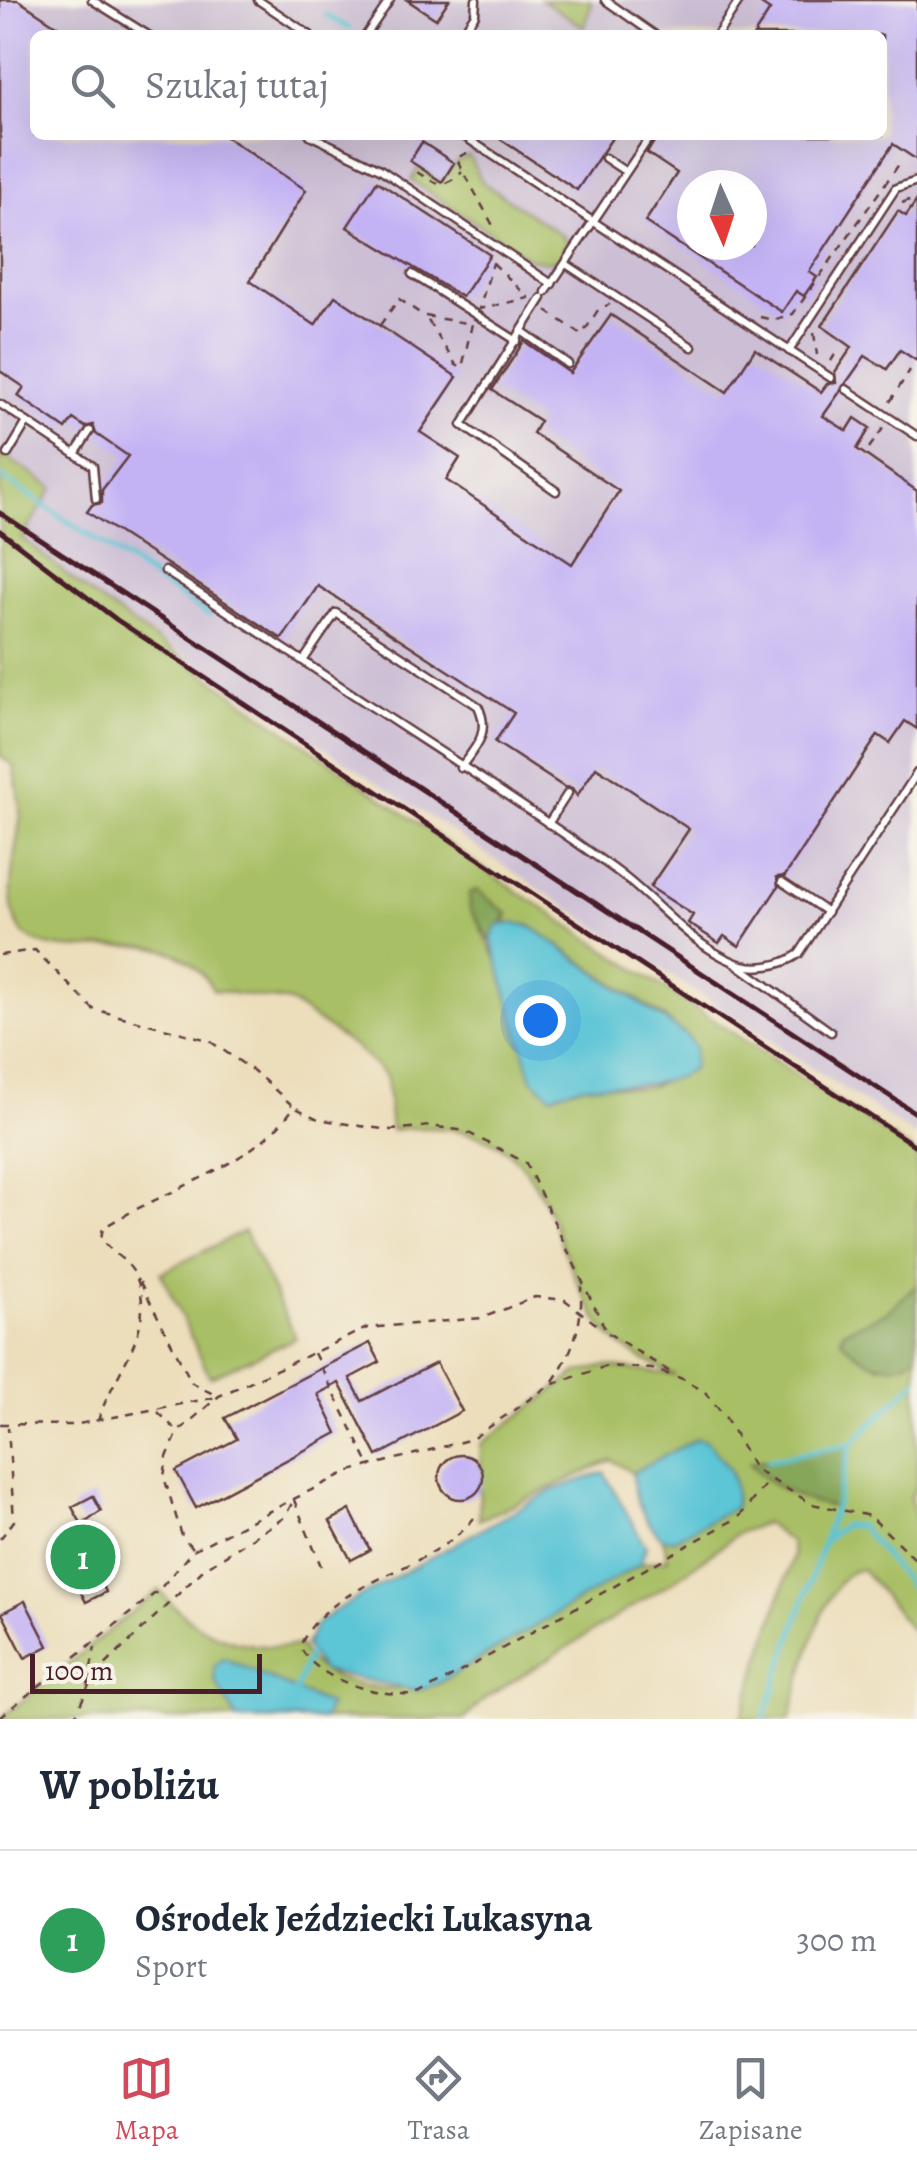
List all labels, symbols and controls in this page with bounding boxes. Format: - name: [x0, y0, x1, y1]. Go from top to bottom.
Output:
- search box: [30, 30, 887, 140]
- icon: search: [65, 58, 120, 113]
- text: Szukaj tutaj: [145, 59, 329, 111]
- north arrow: [677, 170, 767, 260]
- your location: [515, 995, 566, 1046]
- pin: 1: [51, 1520, 116, 1594]
- scale bar: [30, 1649, 262, 1694]
- text: 100 m: [45, 1652, 113, 1690]
- text: W pobliżu: [40, 1756, 219, 1813]
- text: Ośrodek Jeździecki Lukasyna: [135, 1892, 593, 1944]
- text: 1: [67, 1918, 78, 1962]
- text: 300 m: [797, 1918, 877, 1962]
- text: Sport: [135, 1944, 208, 1988]
- tab: Mapa: [114, 2051, 179, 2149]
- tab: Trasa: [408, 2051, 470, 2149]
- tab: Zapisane: [699, 2051, 803, 2149]

